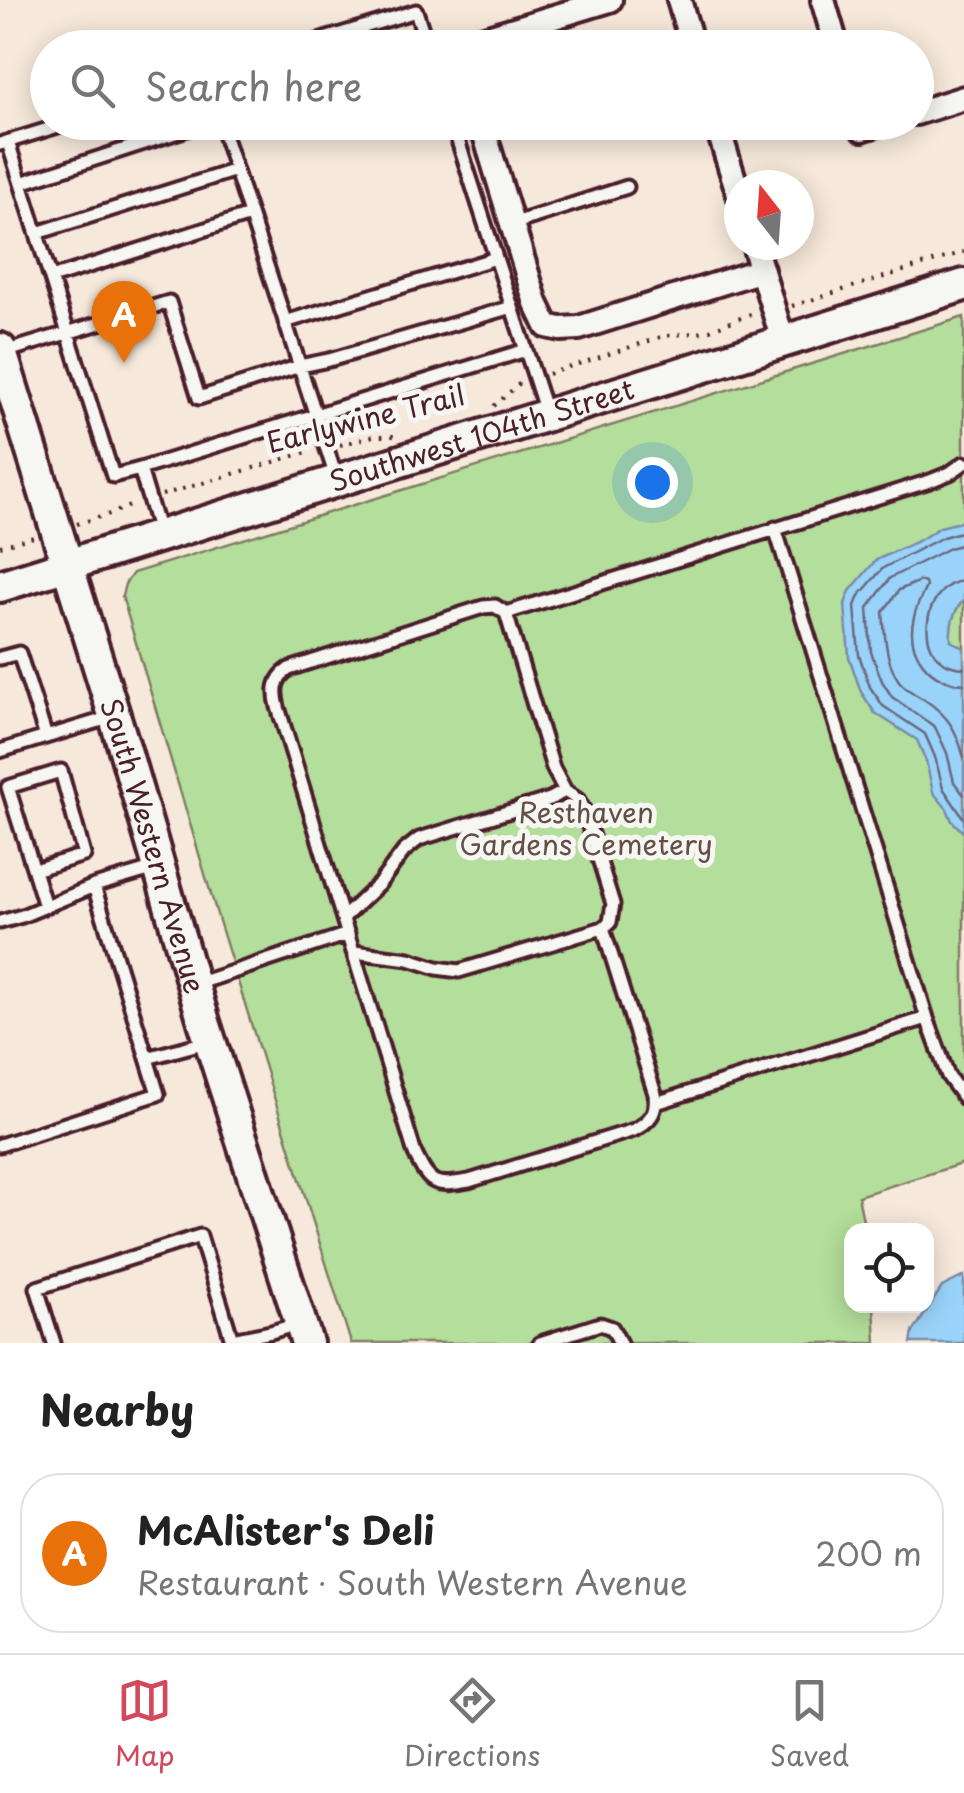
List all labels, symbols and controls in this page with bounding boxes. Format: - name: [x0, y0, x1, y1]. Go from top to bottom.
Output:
- search box: [30, 30, 934, 140]
- text: Search here: [145, 57, 362, 114]
- icon: search: [65, 58, 120, 113]
- north arrow: [724, 170, 814, 260]
- pin: A: [92, 280, 156, 363]
- street label: Southwest 104th Street: [324, 366, 639, 502]
- street label: Earlywine Trail: [262, 372, 469, 463]
- your location: [627, 457, 678, 508]
- street label: South Western Avenue: [90, 693, 218, 998]
- park label: Resthaven Gardens Cemetery: [459, 790, 713, 865]
- map controls: [844, 1223, 934, 1313]
- button: locate: [844, 1223, 934, 1313]
- text: Nearby: [40, 1377, 194, 1440]
- text: McAlister's Deli: [137, 1501, 435, 1558]
- text: A: [62, 1529, 87, 1577]
- text: 200 m: [815, 1529, 922, 1577]
- text: Restaurant · South Western Avenue: [137, 1558, 687, 1606]
- tab: Map: [115, 1673, 175, 1776]
- tab: Directions: [404, 1673, 540, 1776]
- tab: Saved: [770, 1673, 849, 1776]

